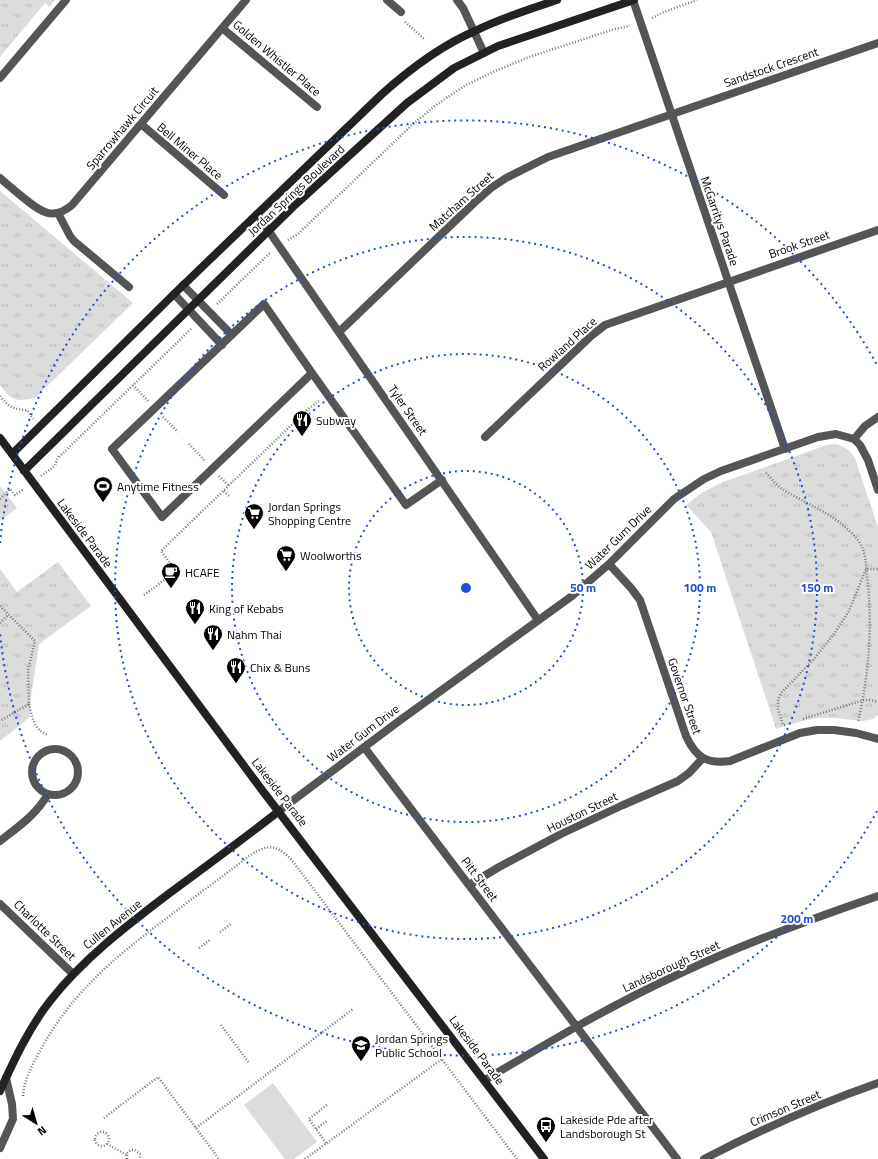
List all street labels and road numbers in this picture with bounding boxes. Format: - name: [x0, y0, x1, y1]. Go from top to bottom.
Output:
- street label: Golden Whistler Place: [229, 15, 325, 101]
- street label: Sandstock Crescent: [721, 42, 822, 92]
- street label: Sparrowhawk Circuit: [81, 81, 163, 174]
- street label: Bell Miner Place: [153, 118, 227, 184]
- street label: Jordan Springs Boulevard: [243, 140, 349, 240]
- street label: Matcham Street: [424, 166, 498, 235]
- street label: McGarritys Parade: [696, 174, 744, 268]
- street label: Brook Street: [766, 224, 833, 263]
- street label: Rowland Place: [533, 312, 601, 376]
- street label: Tyler Street: [384, 381, 433, 440]
- street label: Lakeside Parade: [53, 494, 117, 572]
- street label: Water Gum Drive: [580, 500, 656, 574]
- street label: Governor Street: [663, 655, 707, 738]
- street label: Water Gum Drive: [323, 699, 403, 767]
- street label: Lakeside Parade: [247, 754, 313, 830]
- street label: Houston Street: [543, 786, 621, 837]
- street label: Pitt Street: [457, 853, 504, 906]
- street label: Cullen Avenue: [78, 894, 146, 954]
- street label: Charlotte Street: [10, 895, 81, 965]
- street label: Landsborough Street: [619, 935, 724, 997]
- street label: Lakeside Parade: [445, 1011, 509, 1089]
- street label: Crimson Street: [747, 1084, 824, 1131]

